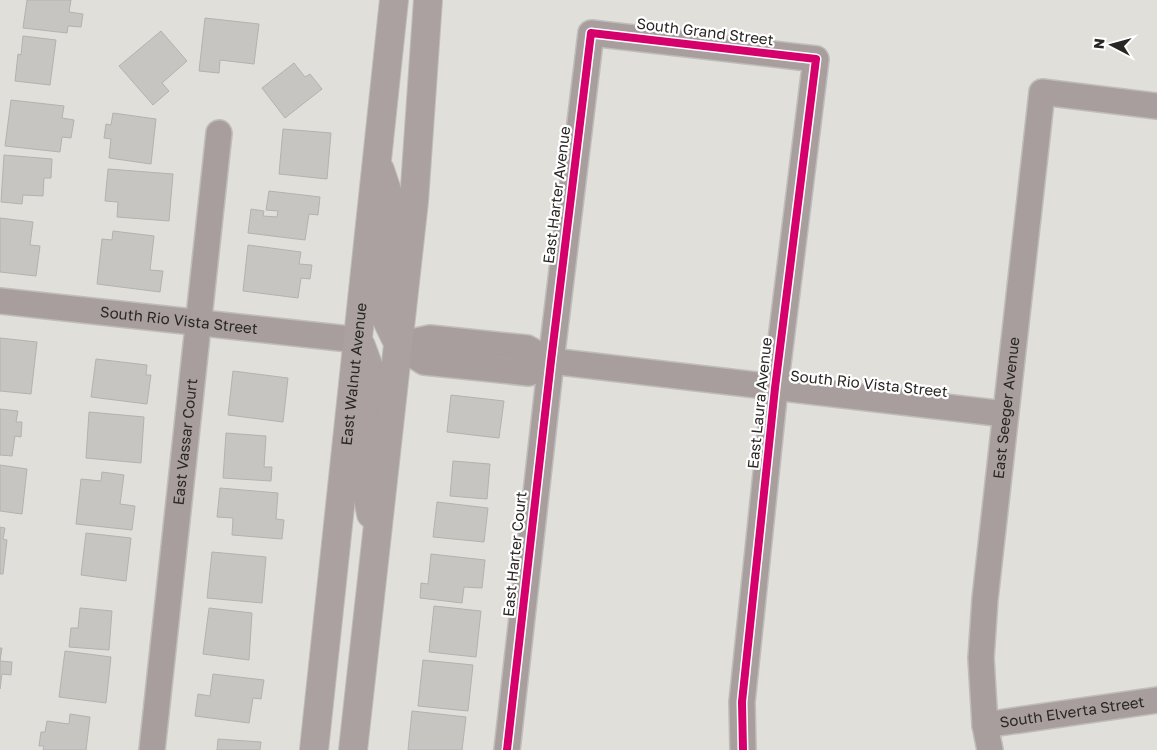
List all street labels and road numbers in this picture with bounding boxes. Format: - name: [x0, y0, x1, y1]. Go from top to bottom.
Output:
- street label: South Grand Street: [636, 14, 775, 48]
- street label: East Harter Avenue: [539, 125, 573, 265]
- street label: East Walnut Avenue: [337, 301, 370, 446]
- street label: South Rio Vista Street: [99, 302, 259, 337]
- street label: East Laura Avenue: [743, 336, 775, 470]
- street label: East Seeger Avenue: [989, 336, 1022, 480]
- street label: South Rio Vista Street: [789, 366, 949, 400]
- street label: East Vassar Court: [169, 377, 200, 506]
- street label: East Harter Court: [498, 490, 530, 617]
- street label: South Elverta Street: [998, 692, 1146, 731]

